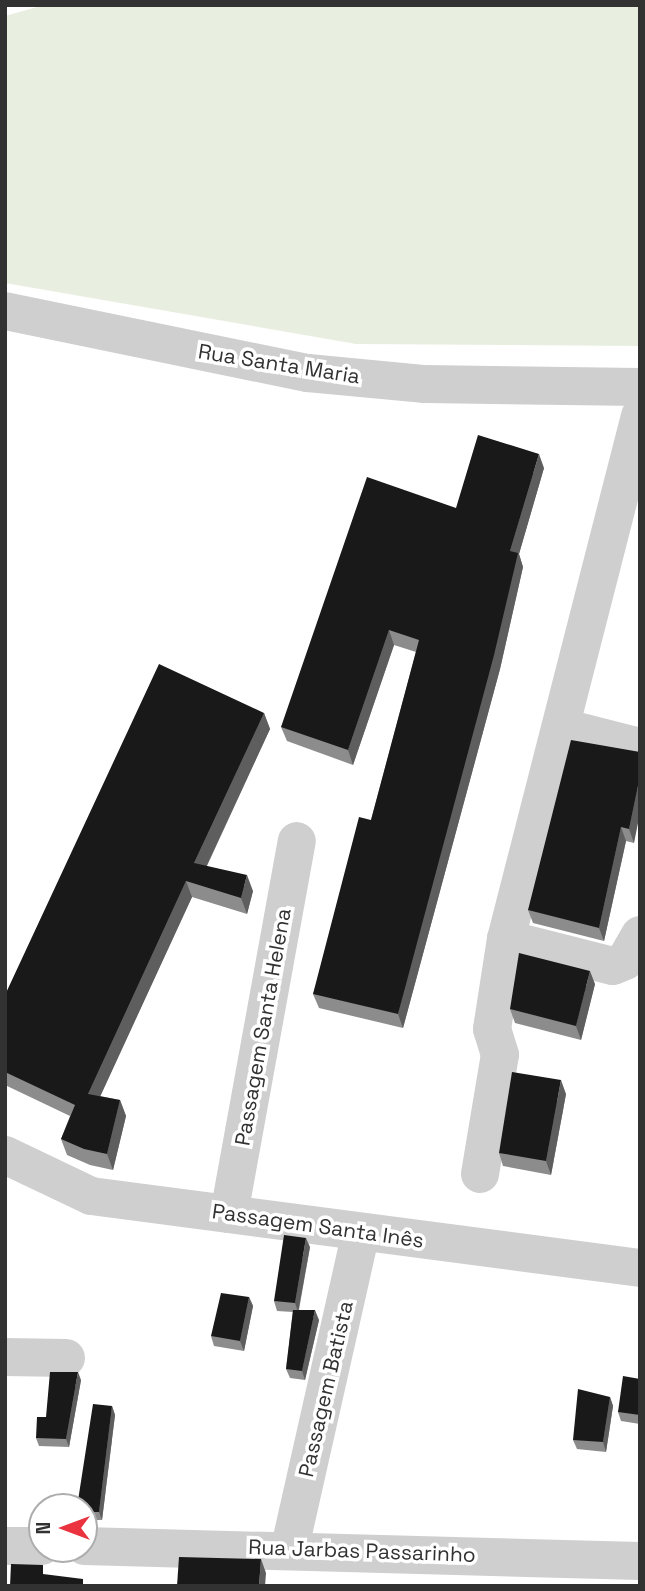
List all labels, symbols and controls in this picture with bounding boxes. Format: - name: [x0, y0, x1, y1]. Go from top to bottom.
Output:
- street label: Rua Santa Maria: [196, 339, 362, 389]
- street label: Passagem Santa Helena: [230, 906, 296, 1148]
- street label: Passagem Santa Inês: [210, 1199, 426, 1253]
- street label: Passagem Batista: [293, 1298, 359, 1480]
- north arrow: [28, 1493, 98, 1563]
- text: N: [31, 1522, 56, 1534]
- street label: Rua Jarbas Passarinho: [248, 1534, 476, 1568]

